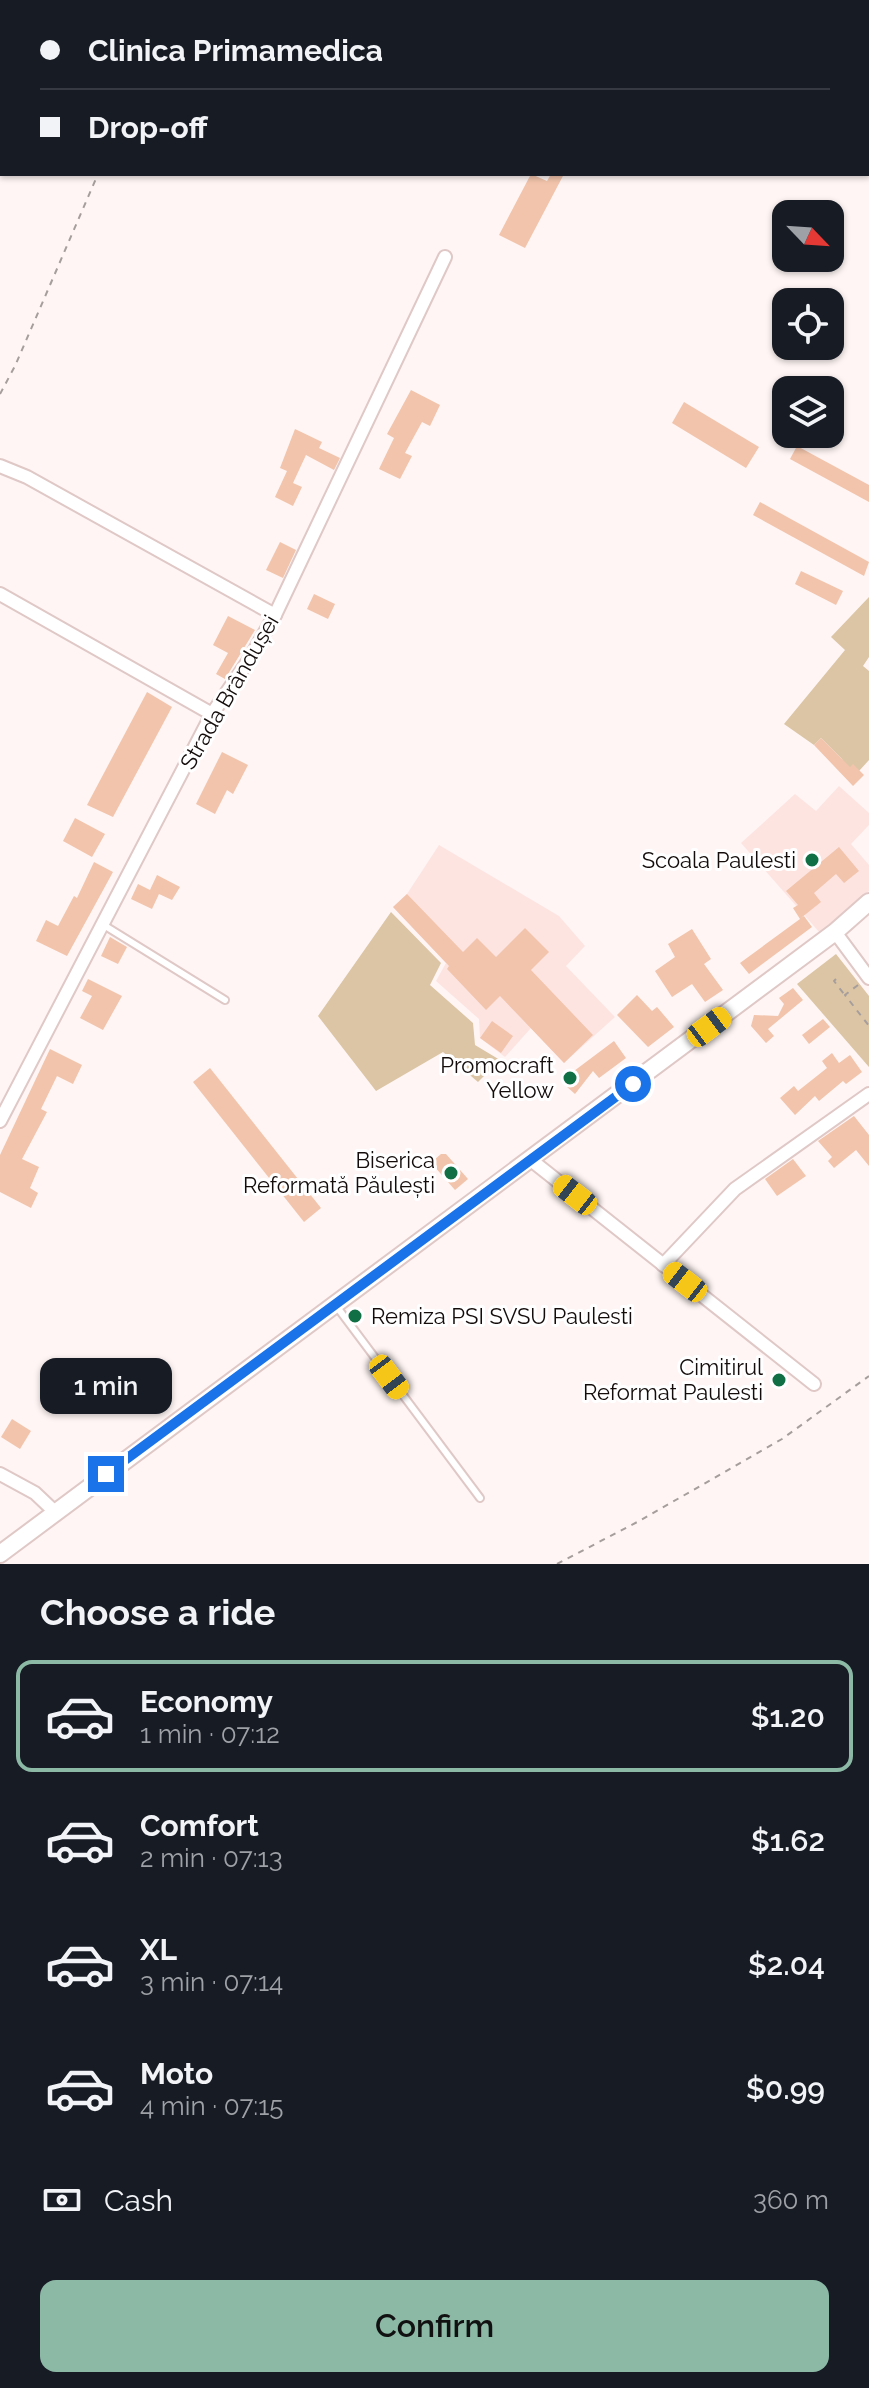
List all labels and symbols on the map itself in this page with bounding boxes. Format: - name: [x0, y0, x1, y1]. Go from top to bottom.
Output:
- north arrow: [772, 200, 844, 272]
- street label: Strada Brândușei: [174, 610, 284, 774]
- place label: Scoala Paulesti: [642, 847, 796, 873]
- marker: Scoala Paulesti: [803, 851, 821, 869]
- car: [683, 1003, 735, 1051]
- place label: Promocraft Yellow: [440, 1052, 555, 1103]
- route start: [615, 1066, 651, 1102]
- marker: Promocraft Yellow: [561, 1069, 579, 1087]
- place label: Biserica Reformată Păulești: [243, 1147, 435, 1198]
- marker: Biserica Reformată Păulești: [442, 1164, 460, 1182]
- car: [549, 1171, 601, 1219]
- car: [659, 1258, 711, 1306]
- place label: Remiza PSI SVSU Paulesti: [371, 1303, 633, 1329]
- marker: Remiza PSI SVSU Paulesti: [346, 1307, 364, 1325]
- car: [365, 1351, 413, 1403]
- place label: Cimitirul Reformat Paulesti: [583, 1354, 763, 1405]
- callout: 1 min: [40, 1358, 172, 1414]
- marker: Cimitirul Reformat Paulesti: [770, 1371, 788, 1389]
- route end: [88, 1456, 124, 1492]

